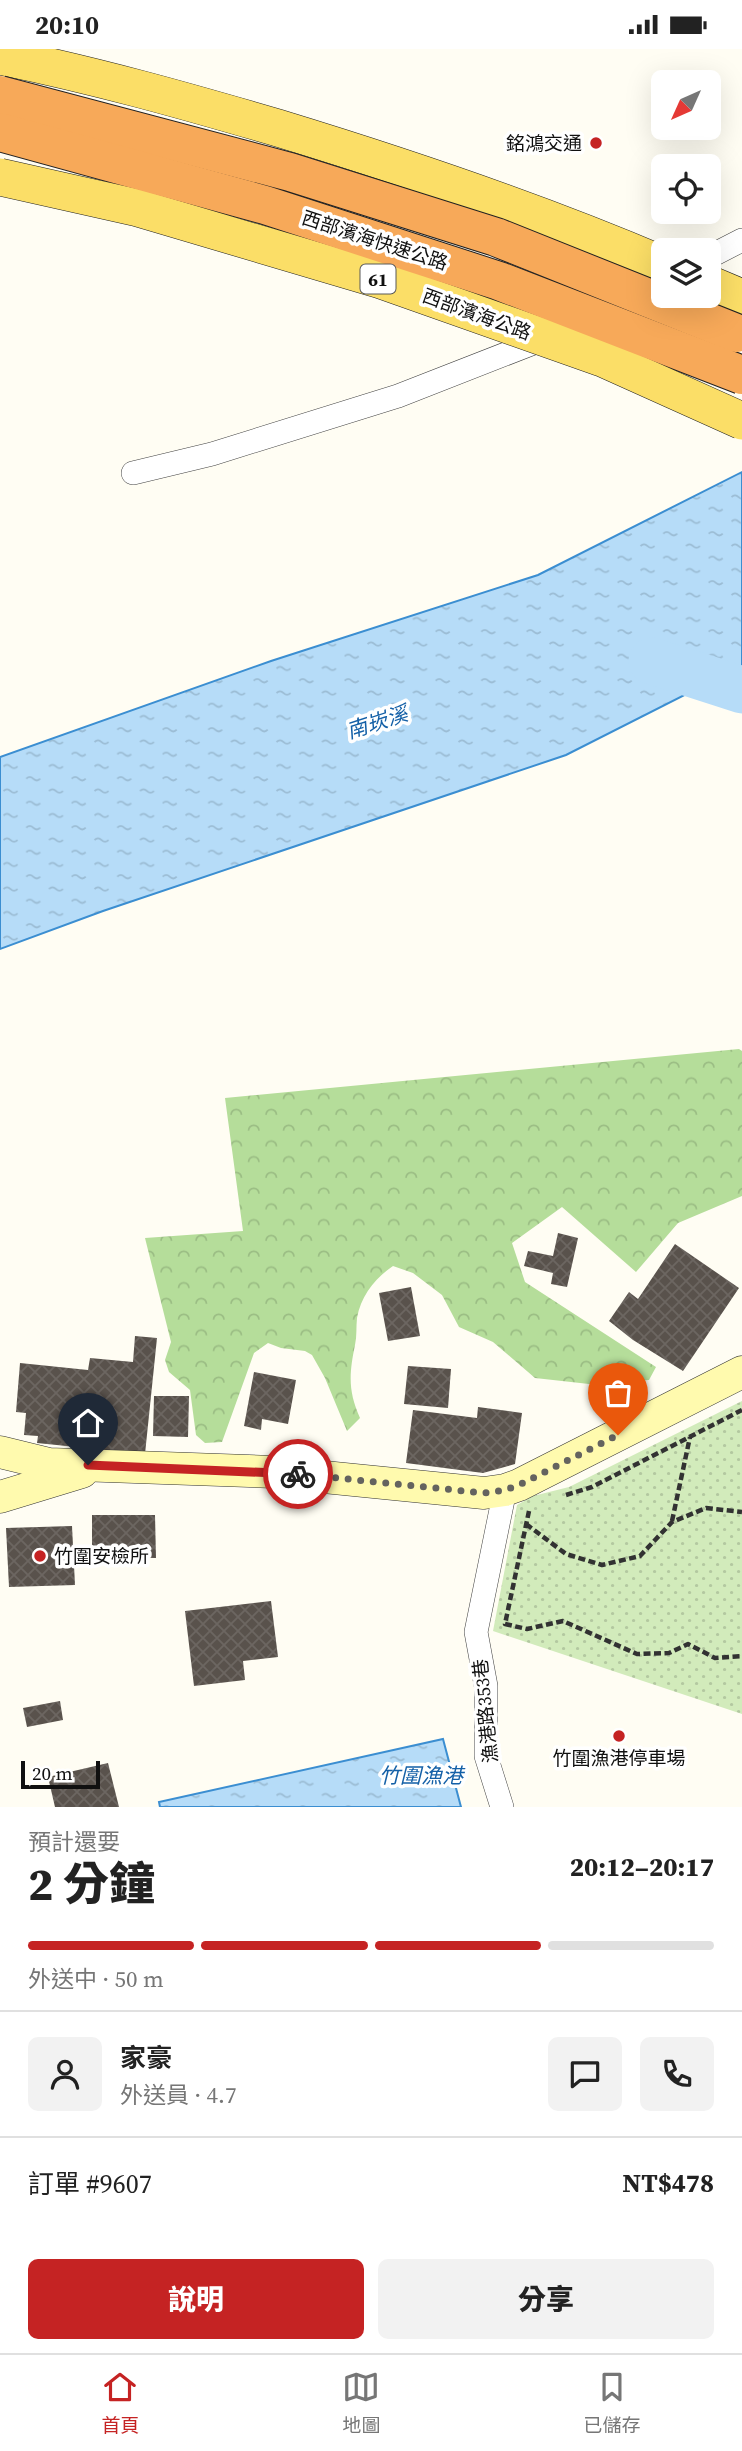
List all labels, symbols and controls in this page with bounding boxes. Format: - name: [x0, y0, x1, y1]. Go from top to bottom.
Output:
- text: 20:10: [35, 7, 99, 43]
- north arrow: [651, 70, 721, 140]
- map controls: [651, 70, 721, 308]
- place label: 銘鴻交通: [506, 130, 582, 156]
- marker: 銘鴻交通: [588, 135, 604, 151]
- button: locate: [651, 154, 721, 224]
- street label: 西部濱海快速公路: [299, 204, 451, 276]
- button: layers: [651, 238, 721, 308]
- road number: 61: [360, 264, 396, 293]
- street label: 西部濱海公路: [419, 282, 535, 346]
- water label: 南崁溪: [343, 698, 414, 746]
- pin: [588, 1363, 648, 1435]
- icon: bag: [599, 1374, 637, 1412]
- pin: [58, 1393, 118, 1465]
- icon: home: [69, 1404, 107, 1442]
- courier: [263, 1439, 333, 1509]
- icon: bike: [279, 1455, 317, 1493]
- place label: 竹圍安檢所: [54, 1543, 149, 1569]
- marker: 竹圍安檢所: [32, 1548, 48, 1564]
- street label: 漁港路353巷: [467, 1658, 503, 1764]
- marker: 竹圍漁港停車場: [611, 1728, 627, 1744]
- place label: 竹圍漁港停車場: [552, 1745, 686, 1771]
- scale bar: [21, 1758, 100, 1790]
- text: 20 m: [32, 1760, 73, 1786]
- water label: 竹圍漁港: [379, 1761, 466, 1790]
- text: 預計還要: [28, 1826, 120, 1858]
- text: 20:12–20:17: [570, 1849, 714, 1885]
- text: 2 分鐘: [28, 1852, 155, 1915]
- text: 外送中 · 50 m: [28, 1963, 164, 1995]
- button: person: [28, 2037, 102, 2111]
- button: chat: [548, 2037, 622, 2111]
- button: phone: [640, 2037, 714, 2111]
- text: 家豪: [120, 2040, 172, 2076]
- text: 外送員 · 4.7: [120, 2079, 237, 2111]
- text: NT$478: [622, 2165, 714, 2201]
- text: 訂單 #9607: [28, 2166, 152, 2202]
- button: 說明: [28, 2259, 364, 2339]
- button: 分享: [378, 2259, 714, 2339]
- tab: 首頁: [101, 2368, 140, 2438]
- tab: 地圖: [342, 2368, 381, 2438]
- tab: 已儲存: [583, 2368, 641, 2438]

